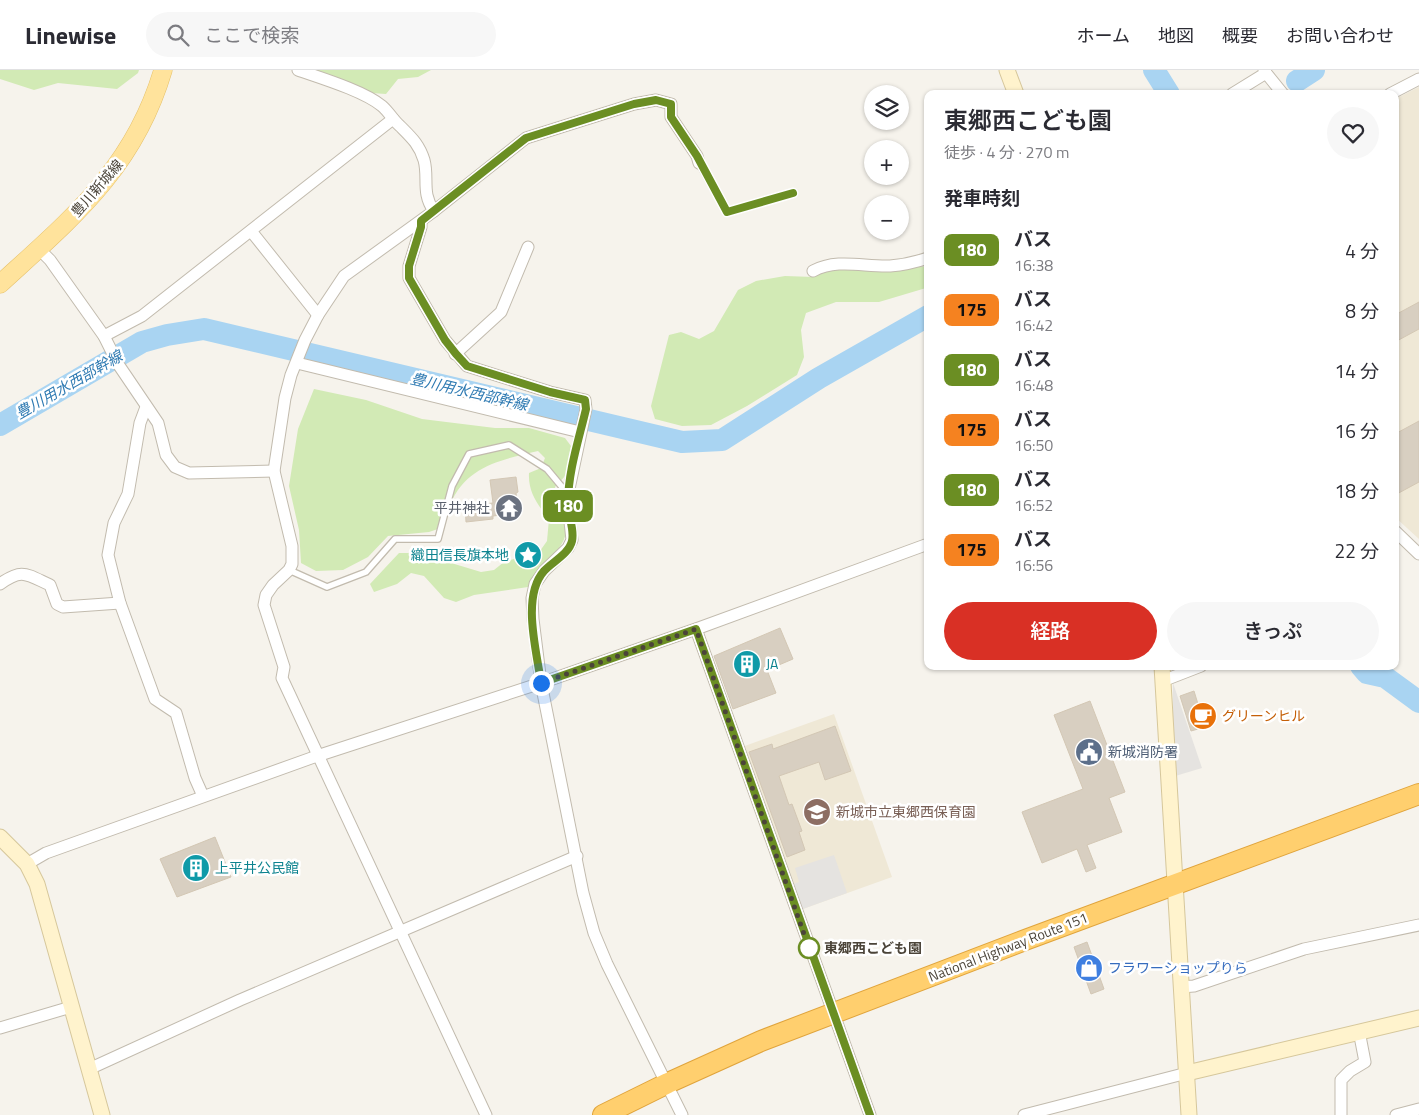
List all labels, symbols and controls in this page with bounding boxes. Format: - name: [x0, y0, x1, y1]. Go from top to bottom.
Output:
- search box: [146, 12, 496, 57]
- text: Linewise: [25, 17, 116, 53]
- text: ここで検索: [204, 20, 299, 49]
- icon: search: [164, 21, 192, 49]
- text: ホーム: [1077, 22, 1130, 49]
- text: 地図: [1158, 22, 1194, 49]
- text: 概要: [1222, 22, 1258, 49]
- text: お問い合わせ: [1286, 22, 1394, 49]
- map controls: [864, 85, 909, 240]
- button: layers: [864, 85, 909, 130]
- text: 東郷西こども園: [944, 102, 1112, 138]
- button: heart: [1327, 107, 1379, 159]
- button: +: [864, 140, 909, 185]
- text: 徒歩 · 4 分 · 270 m: [944, 140, 1069, 164]
- street label: 豊川新城線: [66, 154, 128, 221]
- text: 発車時刻: [944, 183, 1020, 212]
- button: −: [864, 195, 909, 240]
- text: バス: [1014, 224, 1052, 253]
- text: 180: [956, 236, 987, 263]
- text: 4 分: [1345, 236, 1379, 265]
- text: 16:38: [1014, 253, 1053, 277]
- text: バス: [1014, 284, 1052, 313]
- text: 175: [956, 296, 987, 323]
- text: 8 分: [1345, 296, 1379, 325]
- text: 16:42: [1014, 313, 1053, 337]
- water label: 豊川用水西部幹線: [11, 344, 128, 425]
- text: バス: [1014, 344, 1052, 373]
- text: 180: [956, 356, 987, 383]
- text: 14 分: [1335, 356, 1379, 385]
- water label: 豊川用水西部幹線: [408, 367, 532, 417]
- text: 16:48: [1014, 373, 1053, 397]
- text: バス: [1014, 404, 1052, 433]
- text: 175: [956, 416, 987, 443]
- text: 16 分: [1335, 416, 1379, 445]
- text: 16:50: [1014, 433, 1053, 457]
- text: バス: [1014, 464, 1052, 493]
- text: 180: [956, 476, 987, 503]
- text: 18 分: [1335, 476, 1379, 505]
- line badge: 180: [539, 490, 597, 522]
- text: 180: [553, 492, 583, 519]
- temple icon: 平井神社: [494, 493, 524, 523]
- text: 16:52: [1014, 493, 1053, 517]
- place label: 平井神社: [434, 497, 490, 518]
- text: バス: [1014, 524, 1052, 553]
- text: 175: [956, 536, 987, 563]
- text: 22 分: [1335, 536, 1379, 565]
- place icon: 織田信長旗本地: [513, 540, 543, 570]
- place label: 織田信長旗本地: [411, 544, 509, 565]
- text: 16:56: [1014, 553, 1053, 577]
- button: 経路: [944, 602, 1157, 660]
- button: きっぷ: [1167, 602, 1379, 660]
- building icon: JA: [732, 649, 762, 679]
- place label: JA: [766, 653, 779, 674]
- your location: [529, 671, 554, 696]
- cafe icon: グリーンヒル: [1188, 701, 1218, 731]
- place label: グリーンヒル: [1222, 705, 1305, 726]
- public building icon: 新城消防署: [1074, 737, 1104, 767]
- place label: 新城消防署: [1108, 741, 1178, 762]
- school or university icon: 新城市立東郷西保育園: [802, 797, 832, 827]
- place label: 新城市立東郷西保育園: [836, 801, 976, 822]
- building icon: 上平井公民館: [181, 853, 211, 883]
- place label: 上平井公民館: [215, 857, 299, 878]
- street label: National Highway Route 151: [925, 906, 1091, 987]
- marker: 東郷西こども園: [798, 937, 820, 959]
- place label: 東郷西こども園: [824, 937, 922, 958]
- shop icon: フラワーショップりら: [1074, 953, 1104, 983]
- place label: フラワーショップりら: [1108, 957, 1248, 978]

